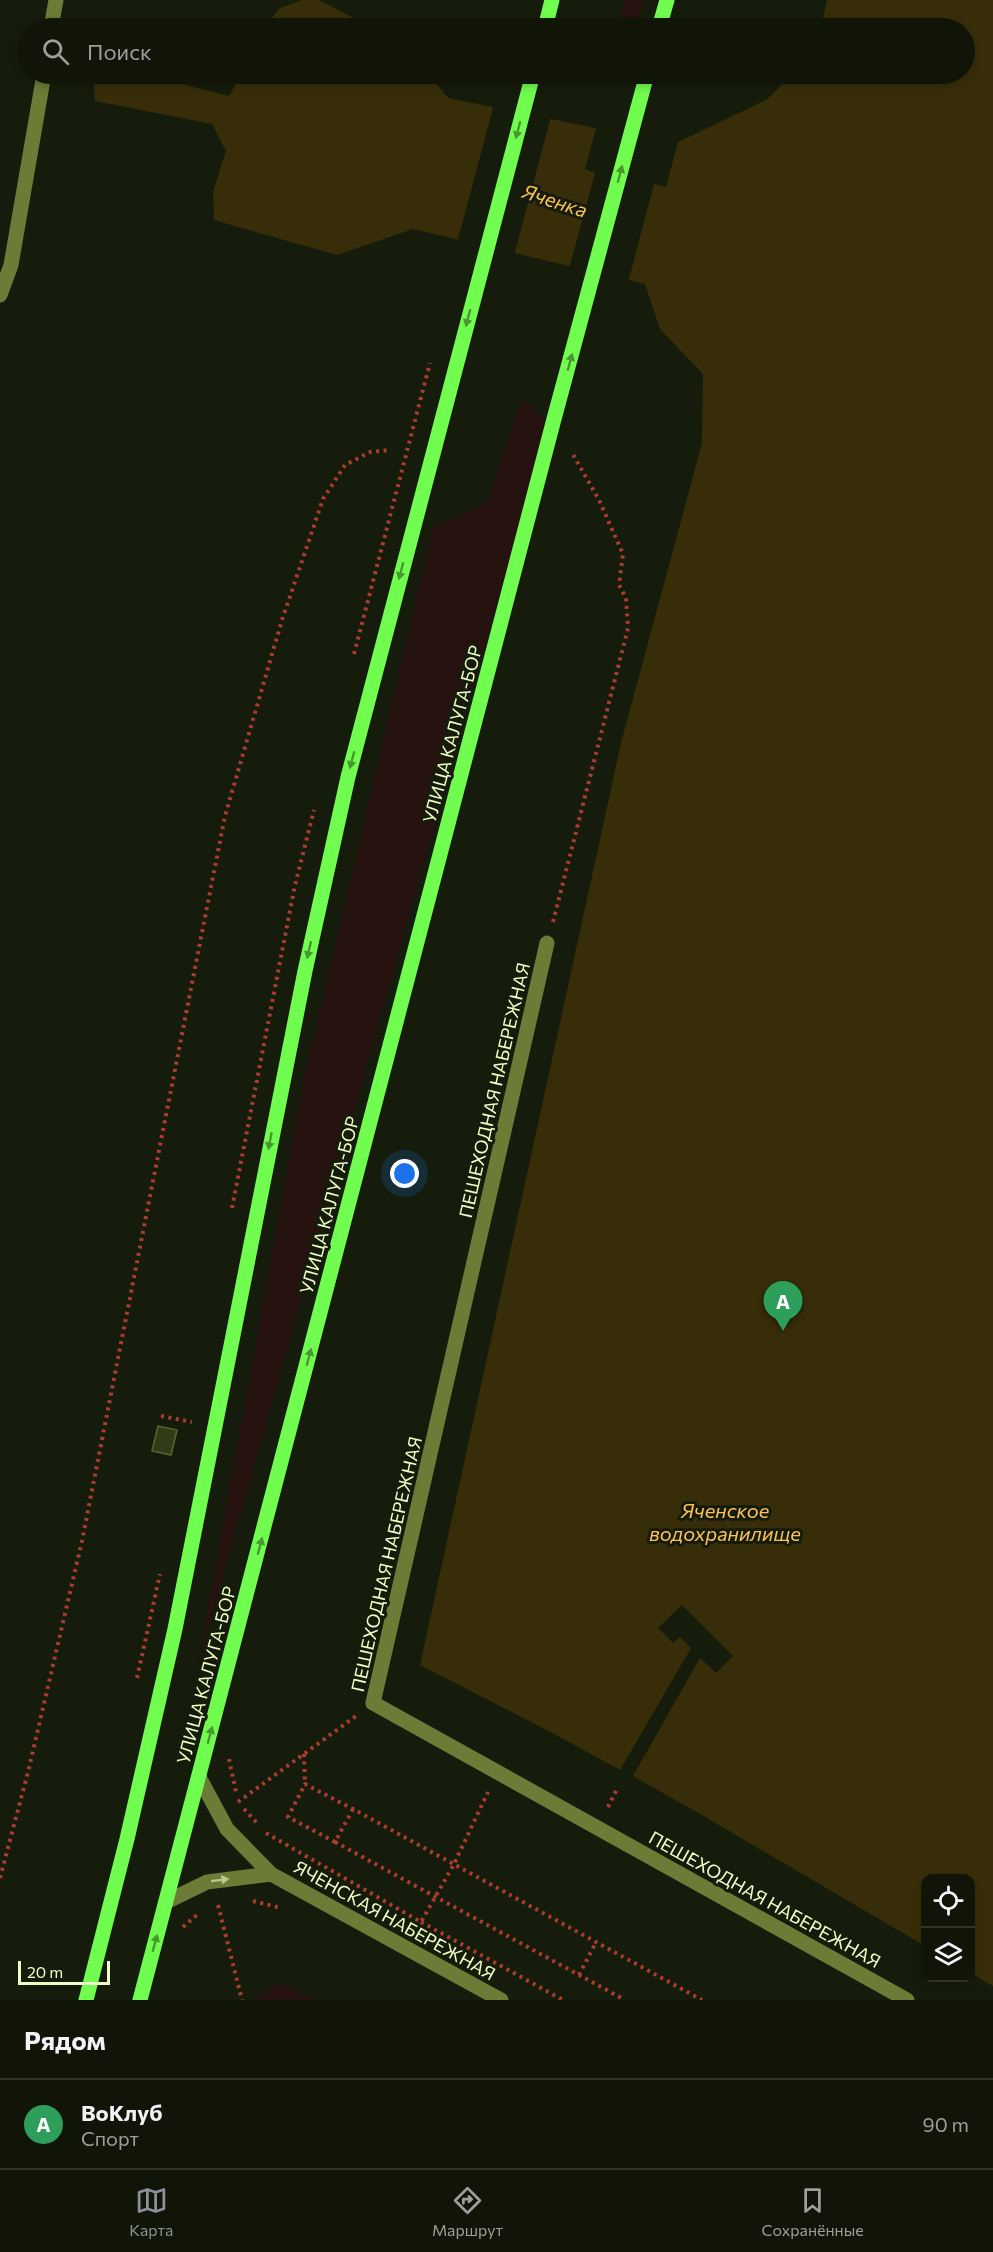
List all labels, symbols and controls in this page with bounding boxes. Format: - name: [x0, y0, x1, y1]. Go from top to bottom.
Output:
- search box: [18, 18, 975, 84]
- icon: search: [39, 35, 72, 68]
- text: Поиск: [87, 38, 152, 65]
- one-way arrow: [513, 121, 522, 139]
- one-way arrow: [616, 165, 626, 183]
- water label: Яченка: [518, 178, 591, 222]
- one-way arrow: [462, 309, 472, 328]
- one-way arrow: [565, 353, 575, 371]
- one-way arrow: [396, 562, 405, 580]
- street label: УЛИЦА КАЛУГА-БОР: [418, 643, 486, 825]
- one-way arrow: [347, 751, 357, 769]
- one-way arrow: [304, 941, 313, 960]
- street label: ПЕШЕХОДНАЯ НАБЕРЕЖНАЯ: [454, 960, 534, 1220]
- street label: УЛИЦА КАЛУГА-БОР: [295, 1114, 363, 1296]
- one-way arrow: [266, 1132, 275, 1151]
- your location: [390, 1159, 419, 1188]
- pin: A: [764, 1282, 802, 1331]
- one-way arrow: [305, 1348, 314, 1366]
- street label: ПЕШЕХОДНАЯ НАБЕРЕЖНАЯ: [346, 1434, 426, 1694]
- water label: Яченское водохранилище: [649, 1498, 801, 1545]
- one-way arrow: [255, 1537, 265, 1555]
- street label: УЛИЦА КАЛУГА-БОР: [172, 1584, 240, 1766]
- one-way arrow: [206, 1726, 216, 1744]
- street label: ПЕШЕХОДНАЯ НАБЕРЕЖНАЯ: [645, 1826, 885, 1972]
- street label: ЯЧЕНСКАЯ НАБЕРЕЖНАЯ: [290, 1855, 500, 1985]
- map controls: [921, 1874, 975, 1982]
- button: locate: [921, 1874, 975, 1928]
- one-way arrow: [210, 1876, 229, 1885]
- button: layers: [921, 1928, 975, 1982]
- one-way arrow: [150, 1934, 160, 1953]
- scale bar: [18, 1958, 110, 1986]
- text: 20 m: [27, 1962, 63, 1981]
- text: Рядом: [24, 2024, 106, 2055]
- text: ВоКлуб: [81, 2099, 163, 2126]
- text: A: [36, 2112, 51, 2136]
- text: 90 m: [923, 2112, 969, 2136]
- text: Спорт: [81, 2126, 139, 2150]
- tab: Карта: [129, 2184, 173, 2239]
- tab: Маршрут: [432, 2184, 503, 2239]
- tab: Сохранённые: [762, 2184, 864, 2239]

